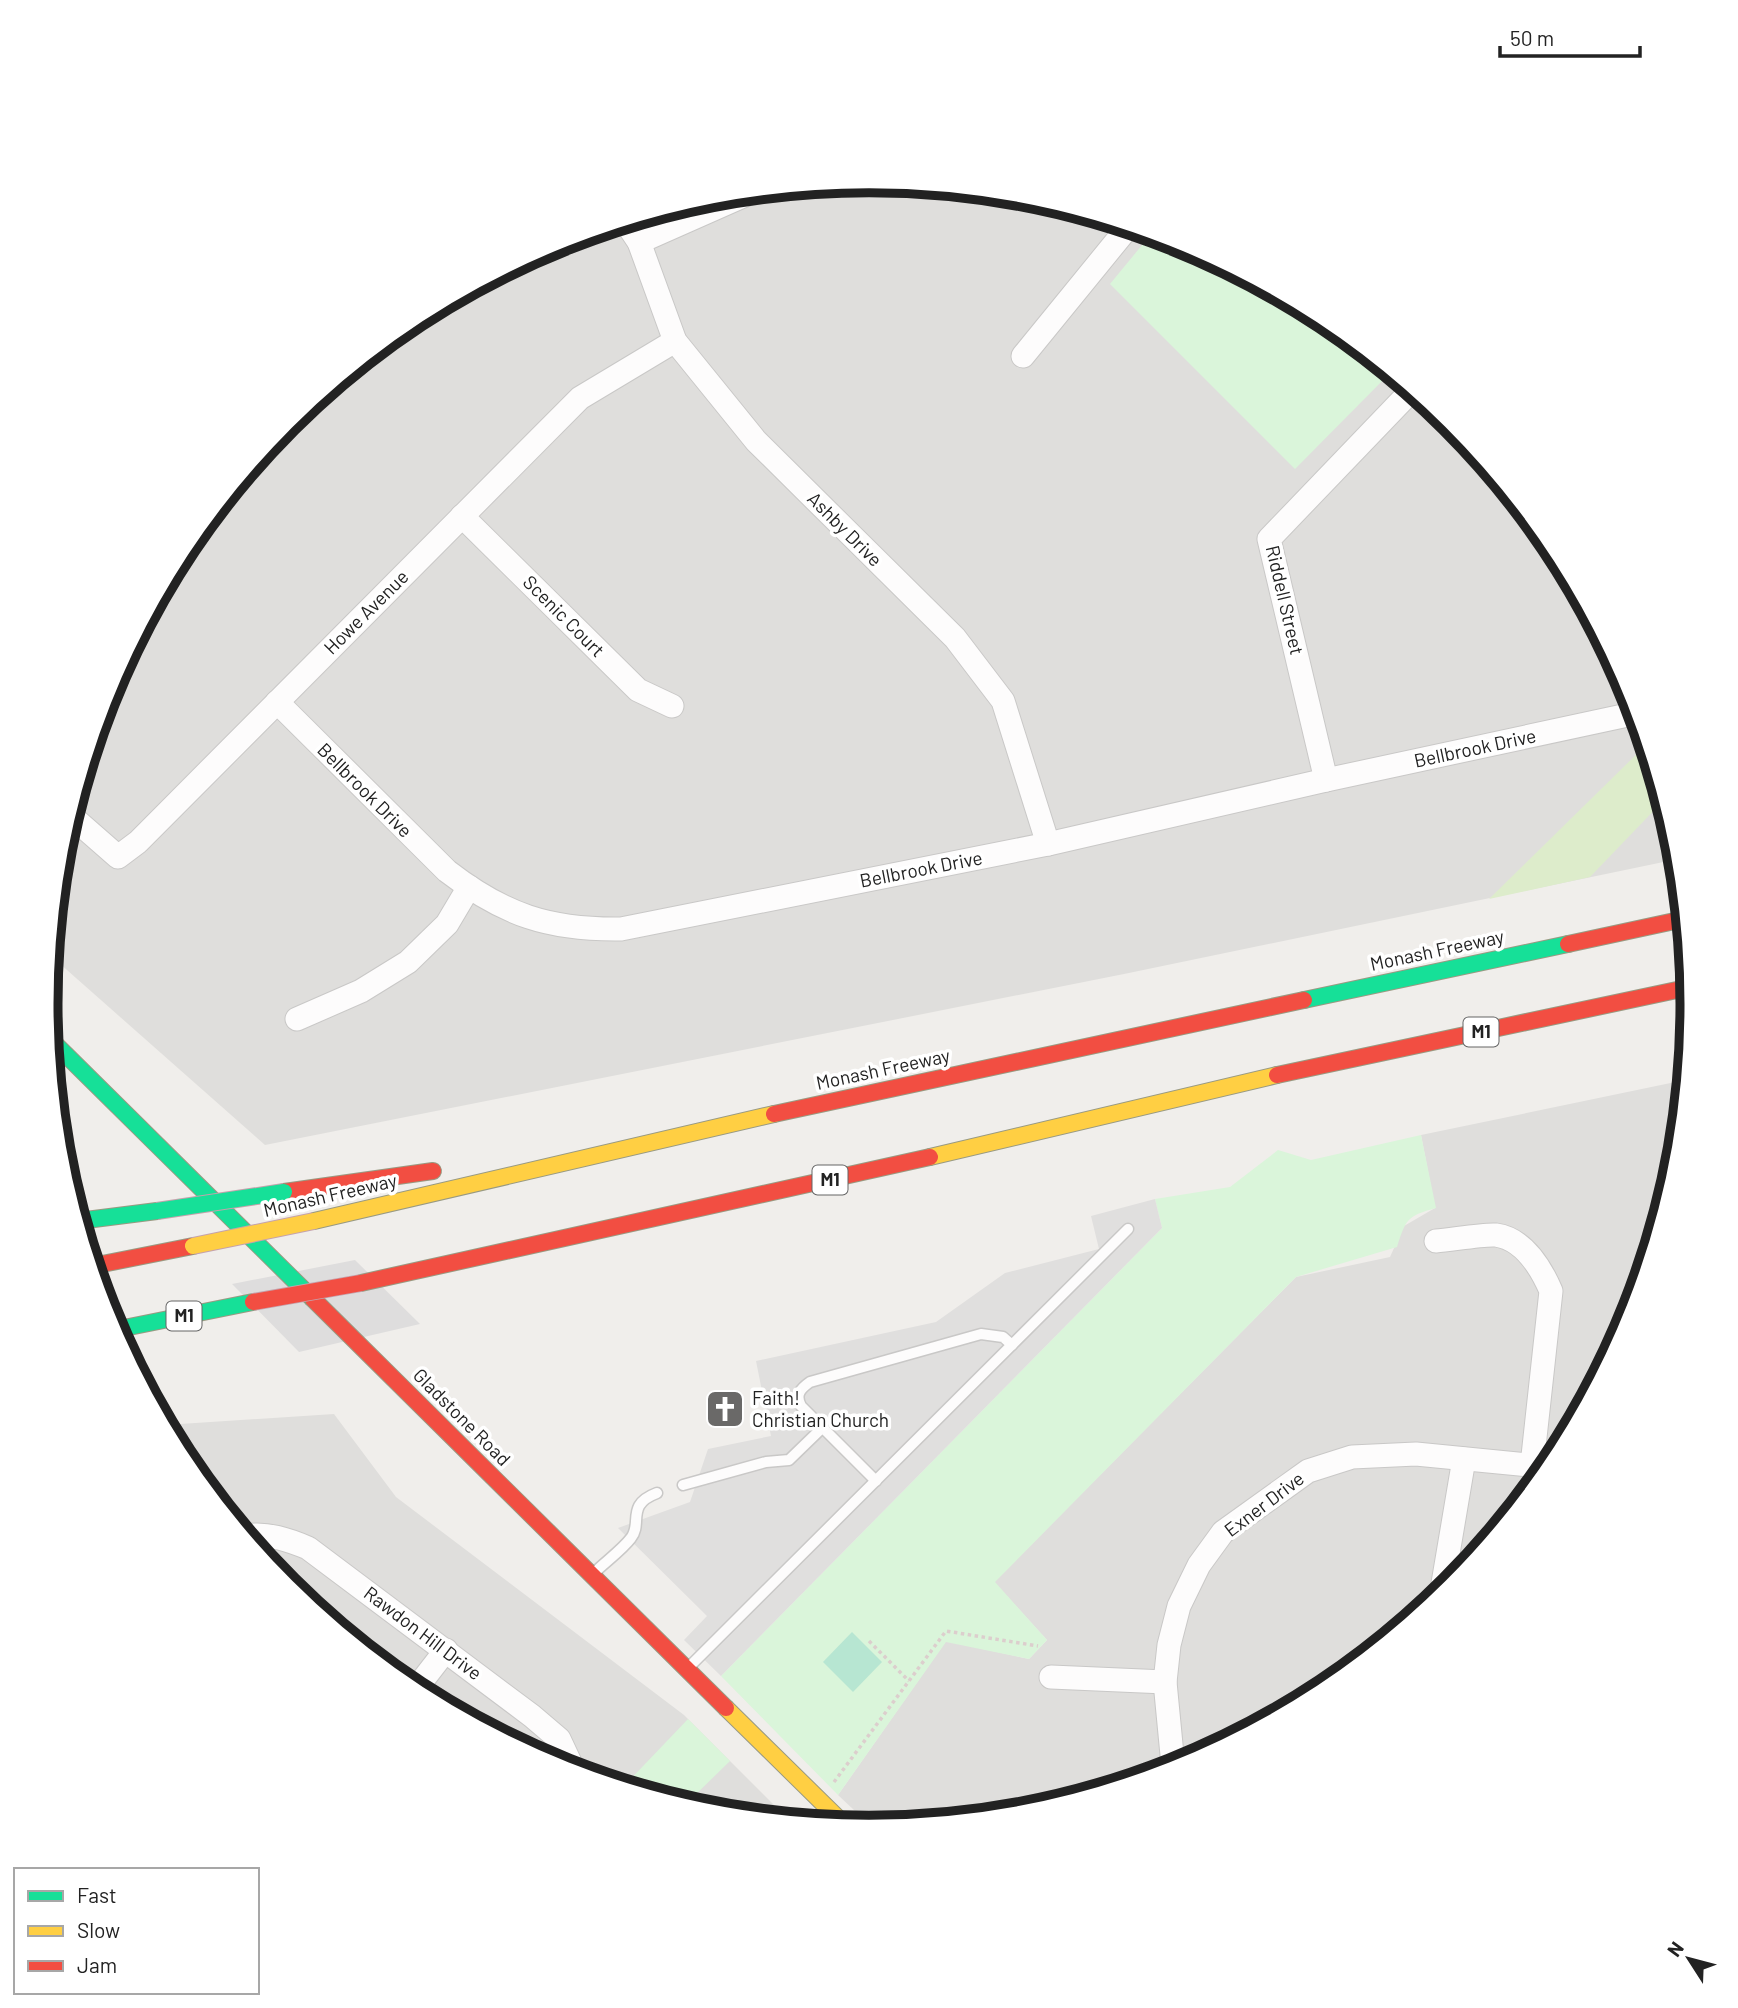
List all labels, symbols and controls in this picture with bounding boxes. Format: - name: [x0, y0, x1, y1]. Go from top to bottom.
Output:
- scale bar: [1500, 14, 1640, 58]
- text: 50 m: [1510, 25, 1554, 50]
- street label: Ashby Drive: [803, 487, 887, 571]
- street label: Riddell Street: [1262, 543, 1309, 657]
- street label: Howe Avenue: [319, 565, 413, 659]
- street label: Scenic Court: [519, 570, 610, 661]
- street label: Bellbrook Drive: [1412, 723, 1538, 772]
- street label: Bellbrook Drive: [313, 738, 417, 842]
- street label: Bellbrook Drive: [858, 845, 984, 892]
- street label: Monash Freeway: [1368, 924, 1506, 975]
- road number: M1: [1464, 1017, 1498, 1046]
- street label: Monash Freeway: [814, 1043, 952, 1094]
- road number: M1: [812, 1166, 848, 1195]
- street label: Monash Freeway: [261, 1168, 399, 1221]
- road number: M1: [166, 1302, 202, 1330]
- street label: Gladstone Road: [409, 1363, 516, 1470]
- place label: Faith! Christian Church: [752, 1386, 889, 1431]
- church icon: Faith! Christian Church: [704, 1388, 746, 1430]
- street label: Exner Drive: [1219, 1466, 1308, 1541]
- street label: Rawdon Hill Drive: [360, 1581, 487, 1684]
- legend: [14, 1868, 259, 1994]
- text: Fast: [77, 1882, 117, 1907]
- text: Slow: [77, 1917, 120, 1942]
- north arrow: [1654, 1924, 1724, 1994]
- text: N: [1662, 1937, 1688, 1961]
- text: Jam: [77, 1952, 117, 1977]

